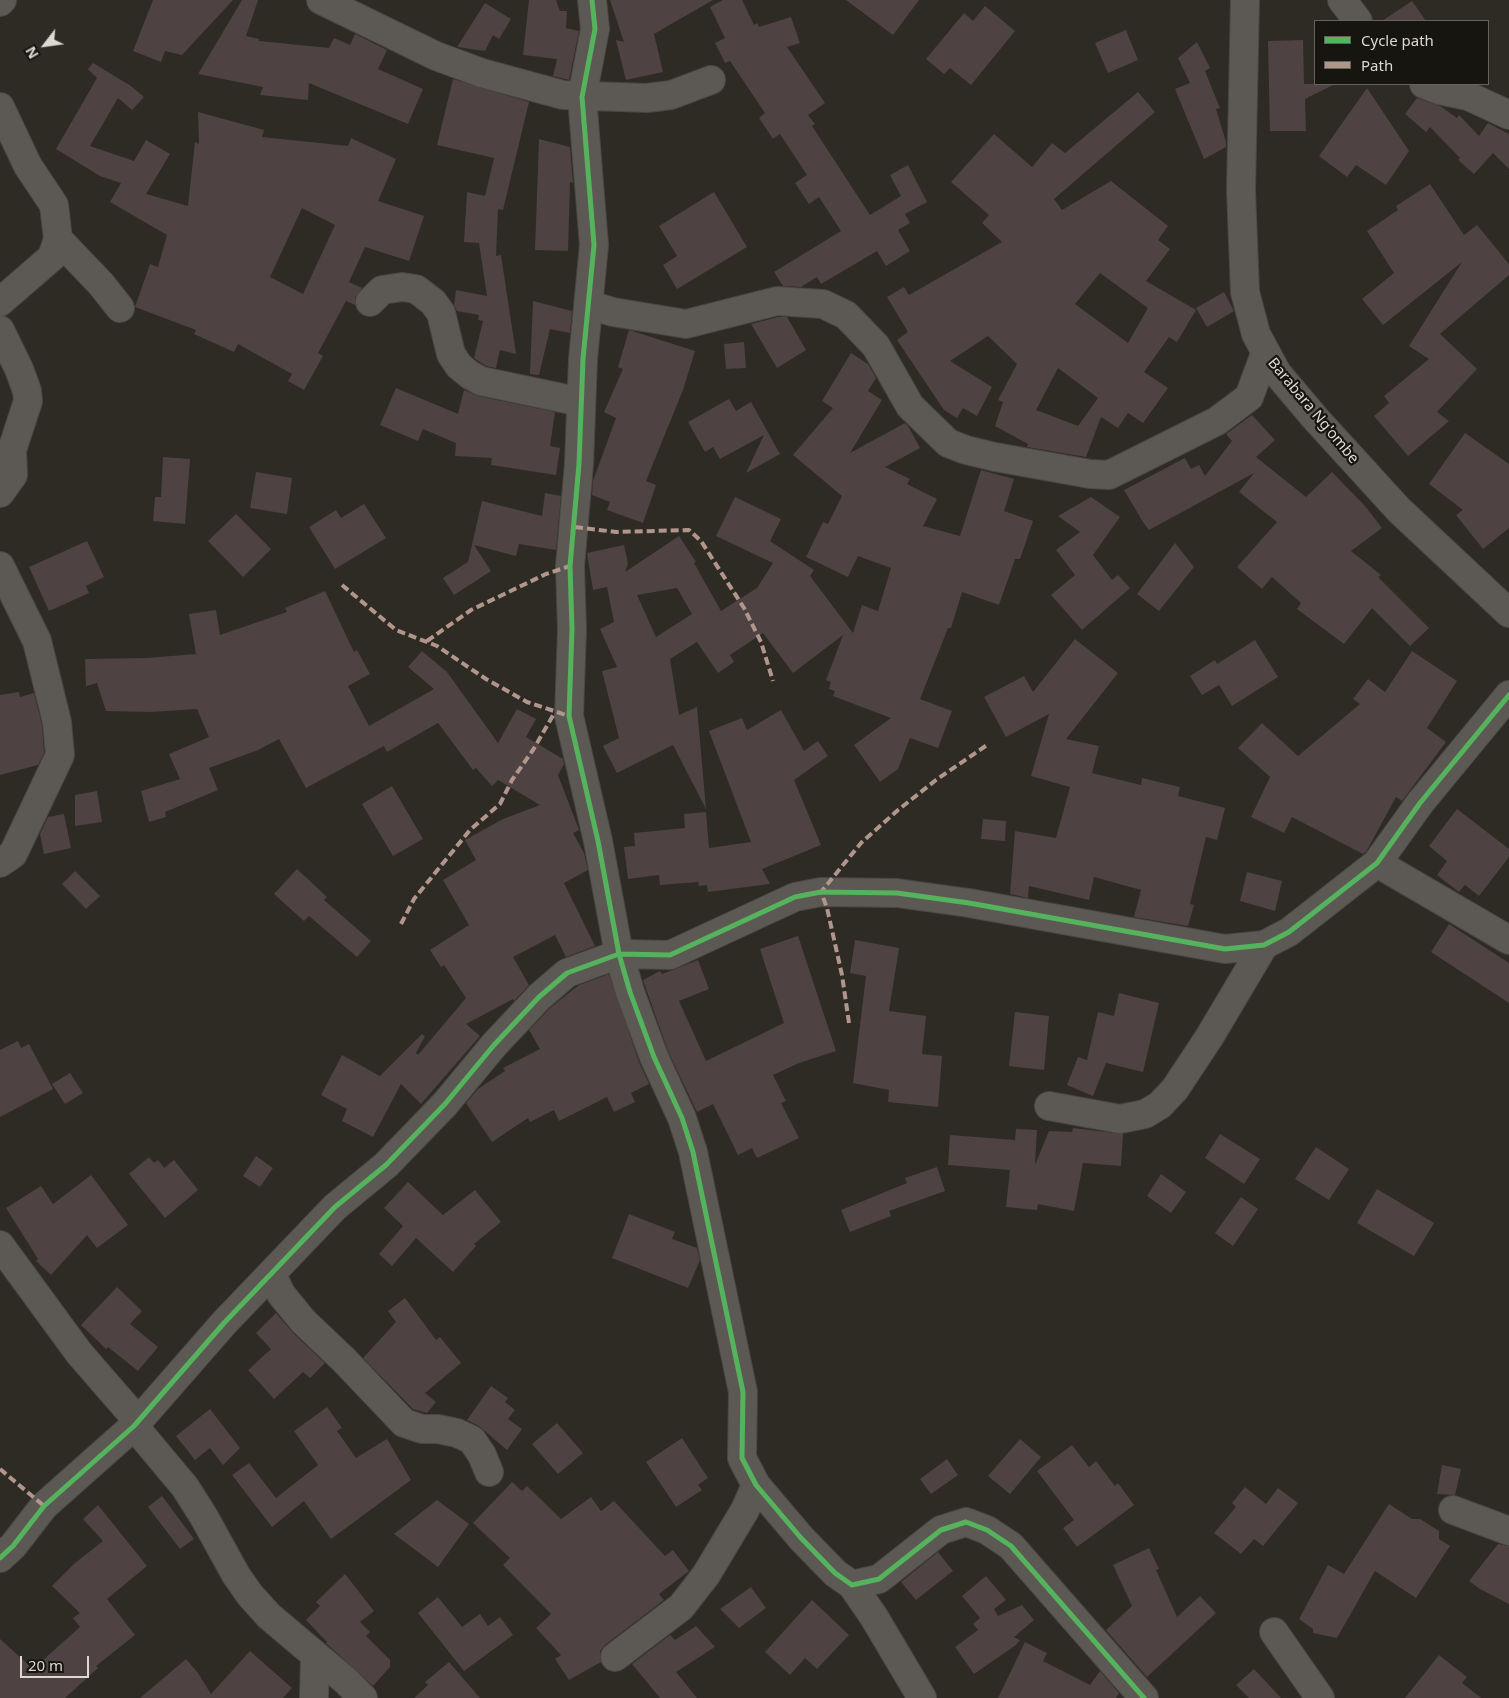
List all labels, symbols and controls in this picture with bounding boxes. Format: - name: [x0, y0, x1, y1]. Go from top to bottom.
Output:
- north arrow: [20, 20, 70, 70]
- legend: [1314, 20, 1489, 85]
- text: Cycle path: [1361, 30, 1434, 50]
- text: N: [21, 43, 43, 62]
- text: Path: [1361, 55, 1393, 75]
- street label: Barabara Ng'ombe: [1264, 355, 1362, 467]
- scale bar: [22, 1646, 91, 1678]
- text: 20 m: [28, 1655, 63, 1675]

